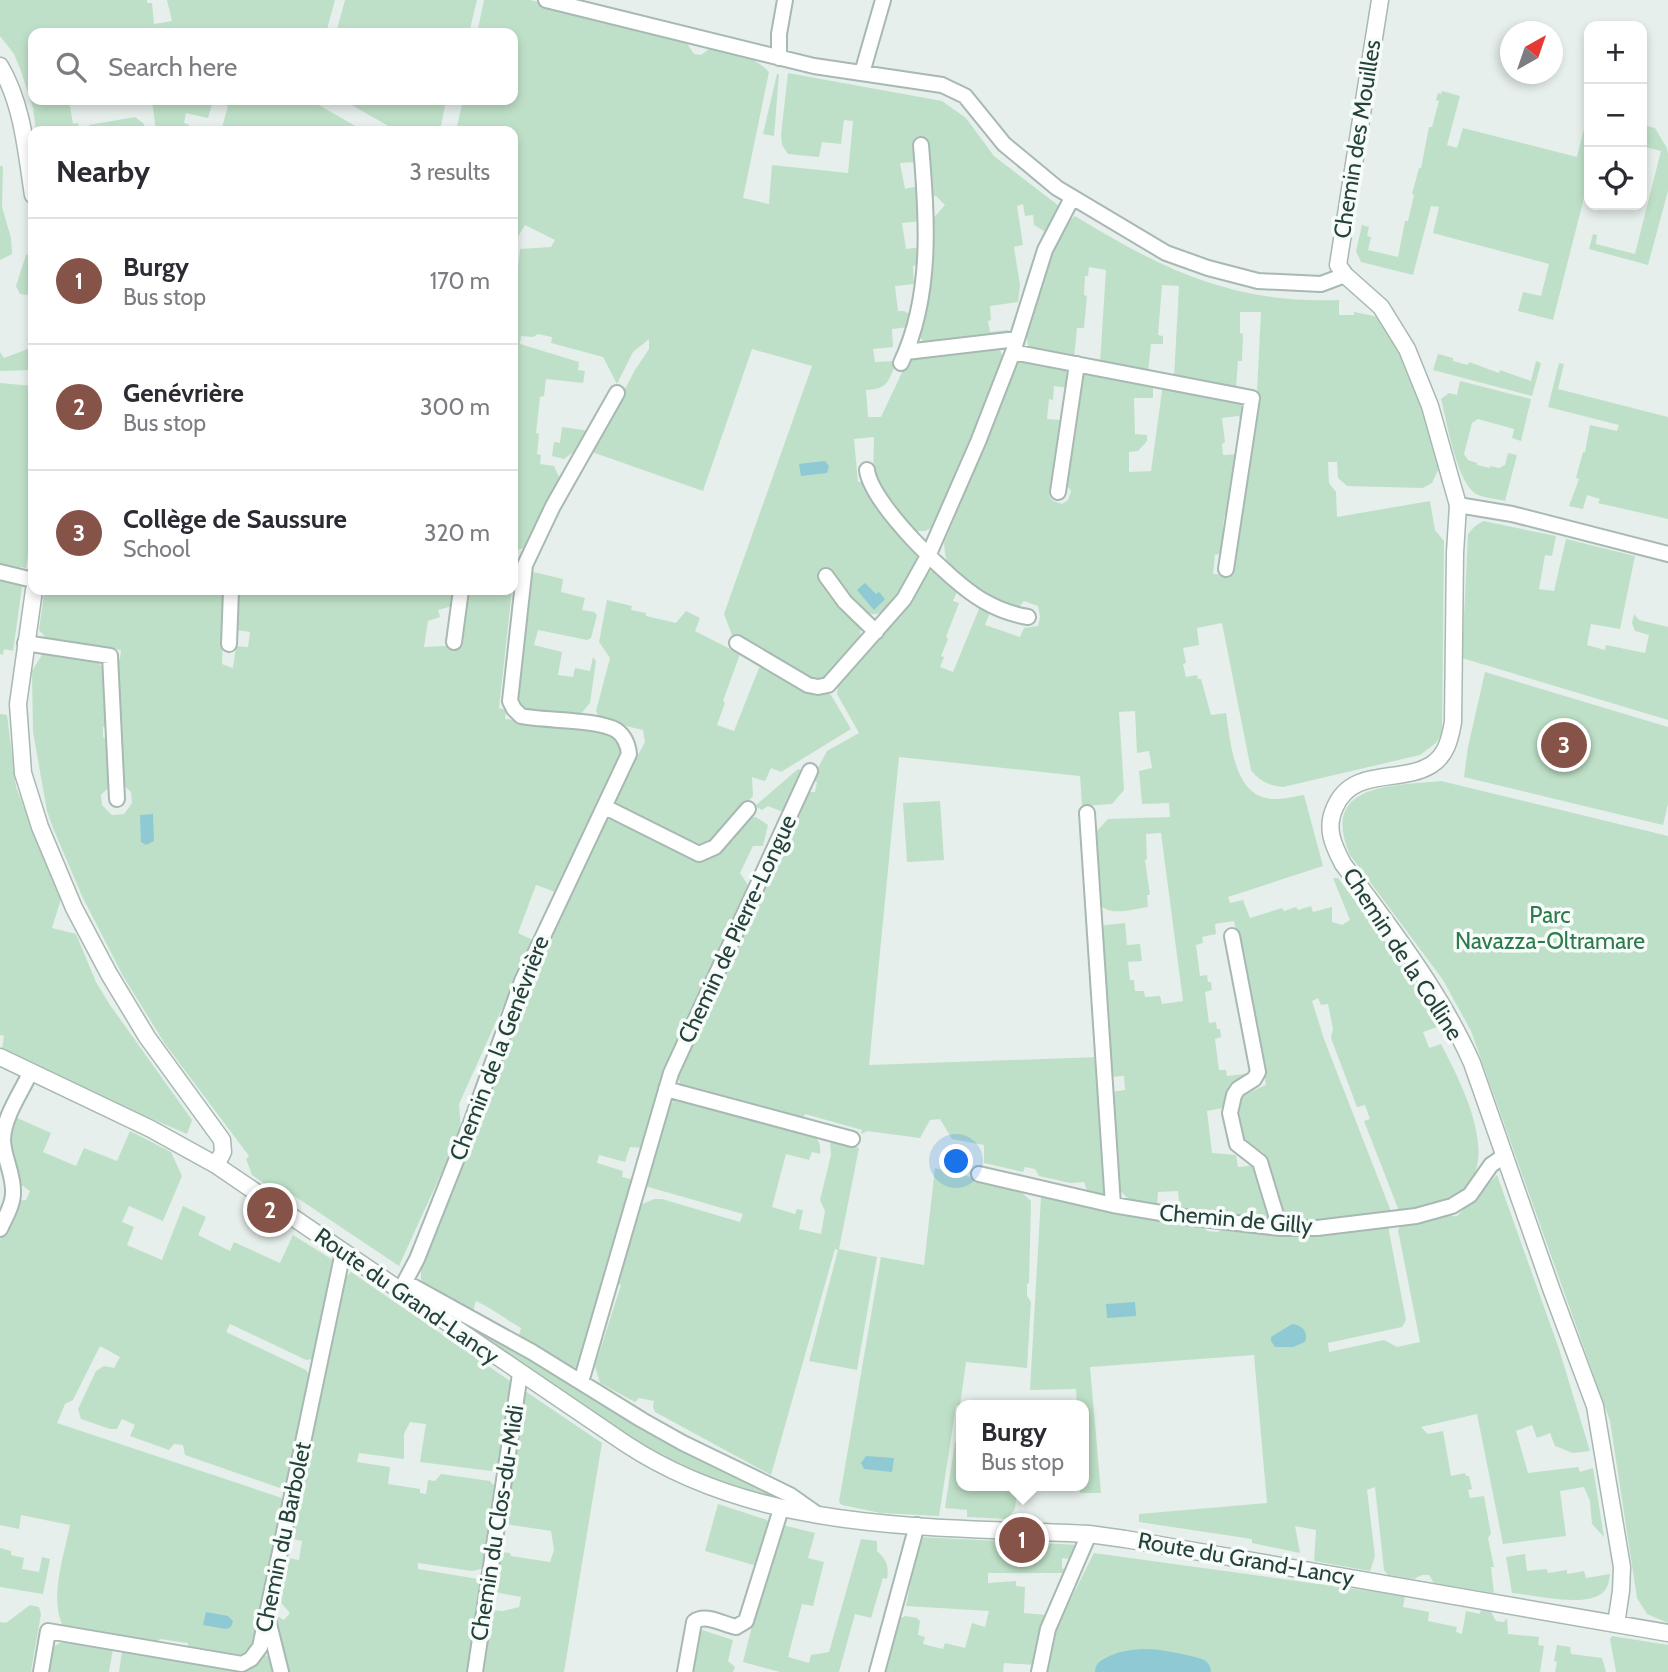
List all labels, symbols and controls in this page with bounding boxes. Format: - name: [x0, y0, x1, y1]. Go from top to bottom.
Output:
- north arrow: [1500, 21, 1563, 84]
- map controls: [1584, 21, 1647, 210]
- button: +: [1584, 21, 1647, 84]
- search box: [28, 28, 518, 105]
- street label: Chemin des Mouilles: [1327, 38, 1387, 240]
- icon: search: [52, 48, 90, 86]
- text: Search here: [108, 51, 237, 83]
- button: −: [1584, 84, 1647, 147]
- button: locate: [1584, 147, 1647, 210]
- text: Nearby: [56, 153, 150, 190]
- text: 3 results: [409, 158, 490, 186]
- text: Burgy: [123, 251, 189, 283]
- text: 1: [75, 267, 83, 295]
- text: 170 m: [430, 267, 490, 295]
- text: Bus stop: [123, 283, 206, 311]
- text: Genévrière: [123, 377, 244, 409]
- text: 2: [73, 393, 85, 421]
- text: 300 m: [420, 393, 490, 421]
- text: Bus stop: [123, 409, 206, 437]
- text: Collège de Saussure: [123, 503, 347, 535]
- text: 3: [73, 519, 85, 547]
- text: 320 m: [424, 519, 490, 547]
- text: School: [123, 535, 190, 563]
- pin: 3: [1541, 719, 1587, 771]
- street label: Chemin de Pierre-Longue: [672, 810, 802, 1048]
- street label: Chemin de la Colline: [1337, 863, 1469, 1046]
- park label: Parc Navazza-Oltramare: [1455, 901, 1645, 955]
- street label: Chemin de la Genévrière: [443, 931, 555, 1164]
- your location: [939, 1144, 973, 1178]
- pin: 2: [247, 1184, 293, 1236]
- street label: Chemin de Gilly: [1158, 1198, 1314, 1240]
- street label: Route du Grand-Lancy: [309, 1222, 505, 1371]
- popup: [956, 1400, 1089, 1491]
- street label: Chemin du Clos-du-Midi: [465, 1403, 529, 1643]
- text: Burgy: [981, 1416, 1047, 1448]
- street label: Chemin du Barbolet: [249, 1439, 317, 1635]
- text: Bus stop: [981, 1448, 1064, 1476]
- pin: 1: [999, 1514, 1045, 1566]
- street label: Route du Grand-Lancy: [1136, 1526, 1357, 1592]

